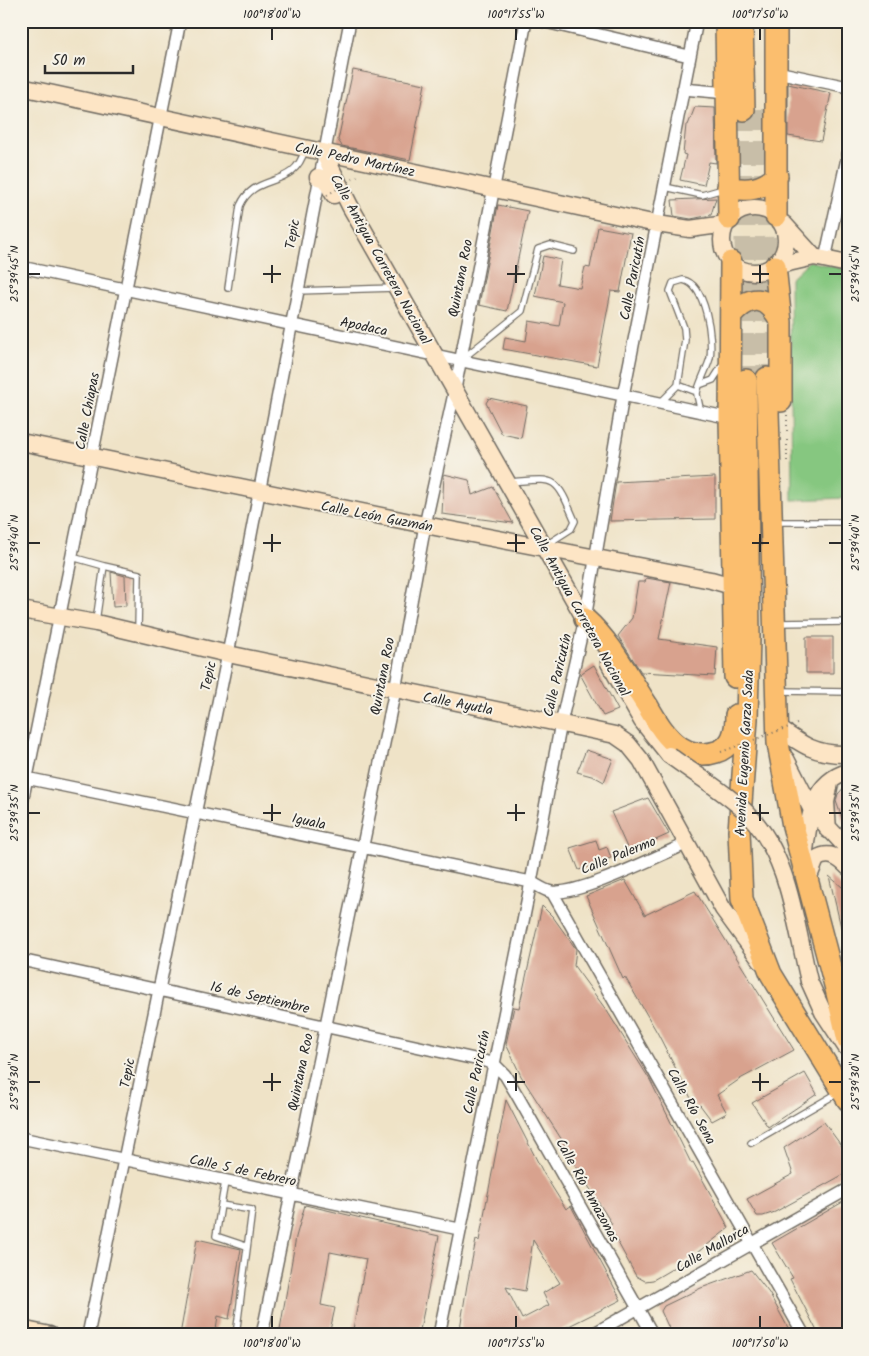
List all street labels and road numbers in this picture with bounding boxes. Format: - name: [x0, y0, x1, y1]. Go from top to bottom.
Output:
- street label: Calle Pedro Martínez: [293, 137, 417, 183]
- street label: Calle Antigua Carretera Nacional: [324, 170, 437, 349]
- street label: Tepic: [280, 217, 306, 251]
- street label: Calle Paricutín: [614, 234, 652, 322]
- street label: Quintana Roo: [443, 237, 479, 319]
- street label: Apodaca: [338, 311, 390, 343]
- street label: Calle Chiapas: [70, 370, 106, 452]
- street label: Calle León Guzmán: [319, 495, 435, 539]
- street label: Calle Antigua Carretera Nacional: [523, 522, 636, 701]
- street label: Calle Paricutín: [538, 631, 578, 719]
- street label: Quintana Roo: [365, 635, 401, 717]
- street label: Tepic: [195, 659, 223, 693]
- street label: Avenida Eugenio Garza Sada: [730, 669, 760, 837]
- street label: Calle Ayutla: [421, 686, 495, 722]
- street label: Iguala: [290, 808, 328, 836]
- street label: Calle Palermo: [577, 831, 659, 881]
- street label: 16 de Septiembre: [208, 976, 312, 1020]
- street label: Calle Paricutín: [457, 1028, 497, 1116]
- street label: Quintana Roo: [282, 1031, 320, 1113]
- street label: Tepic: [114, 1056, 142, 1090]
- street label: Calle Río Sena: [661, 1064, 721, 1149]
- street label: Calle Río Amazonas: [549, 1134, 625, 1247]
- street label: Calle 5 de Febrero: [187, 1149, 298, 1193]
- street label: Calle Mallorca: [671, 1219, 754, 1279]

